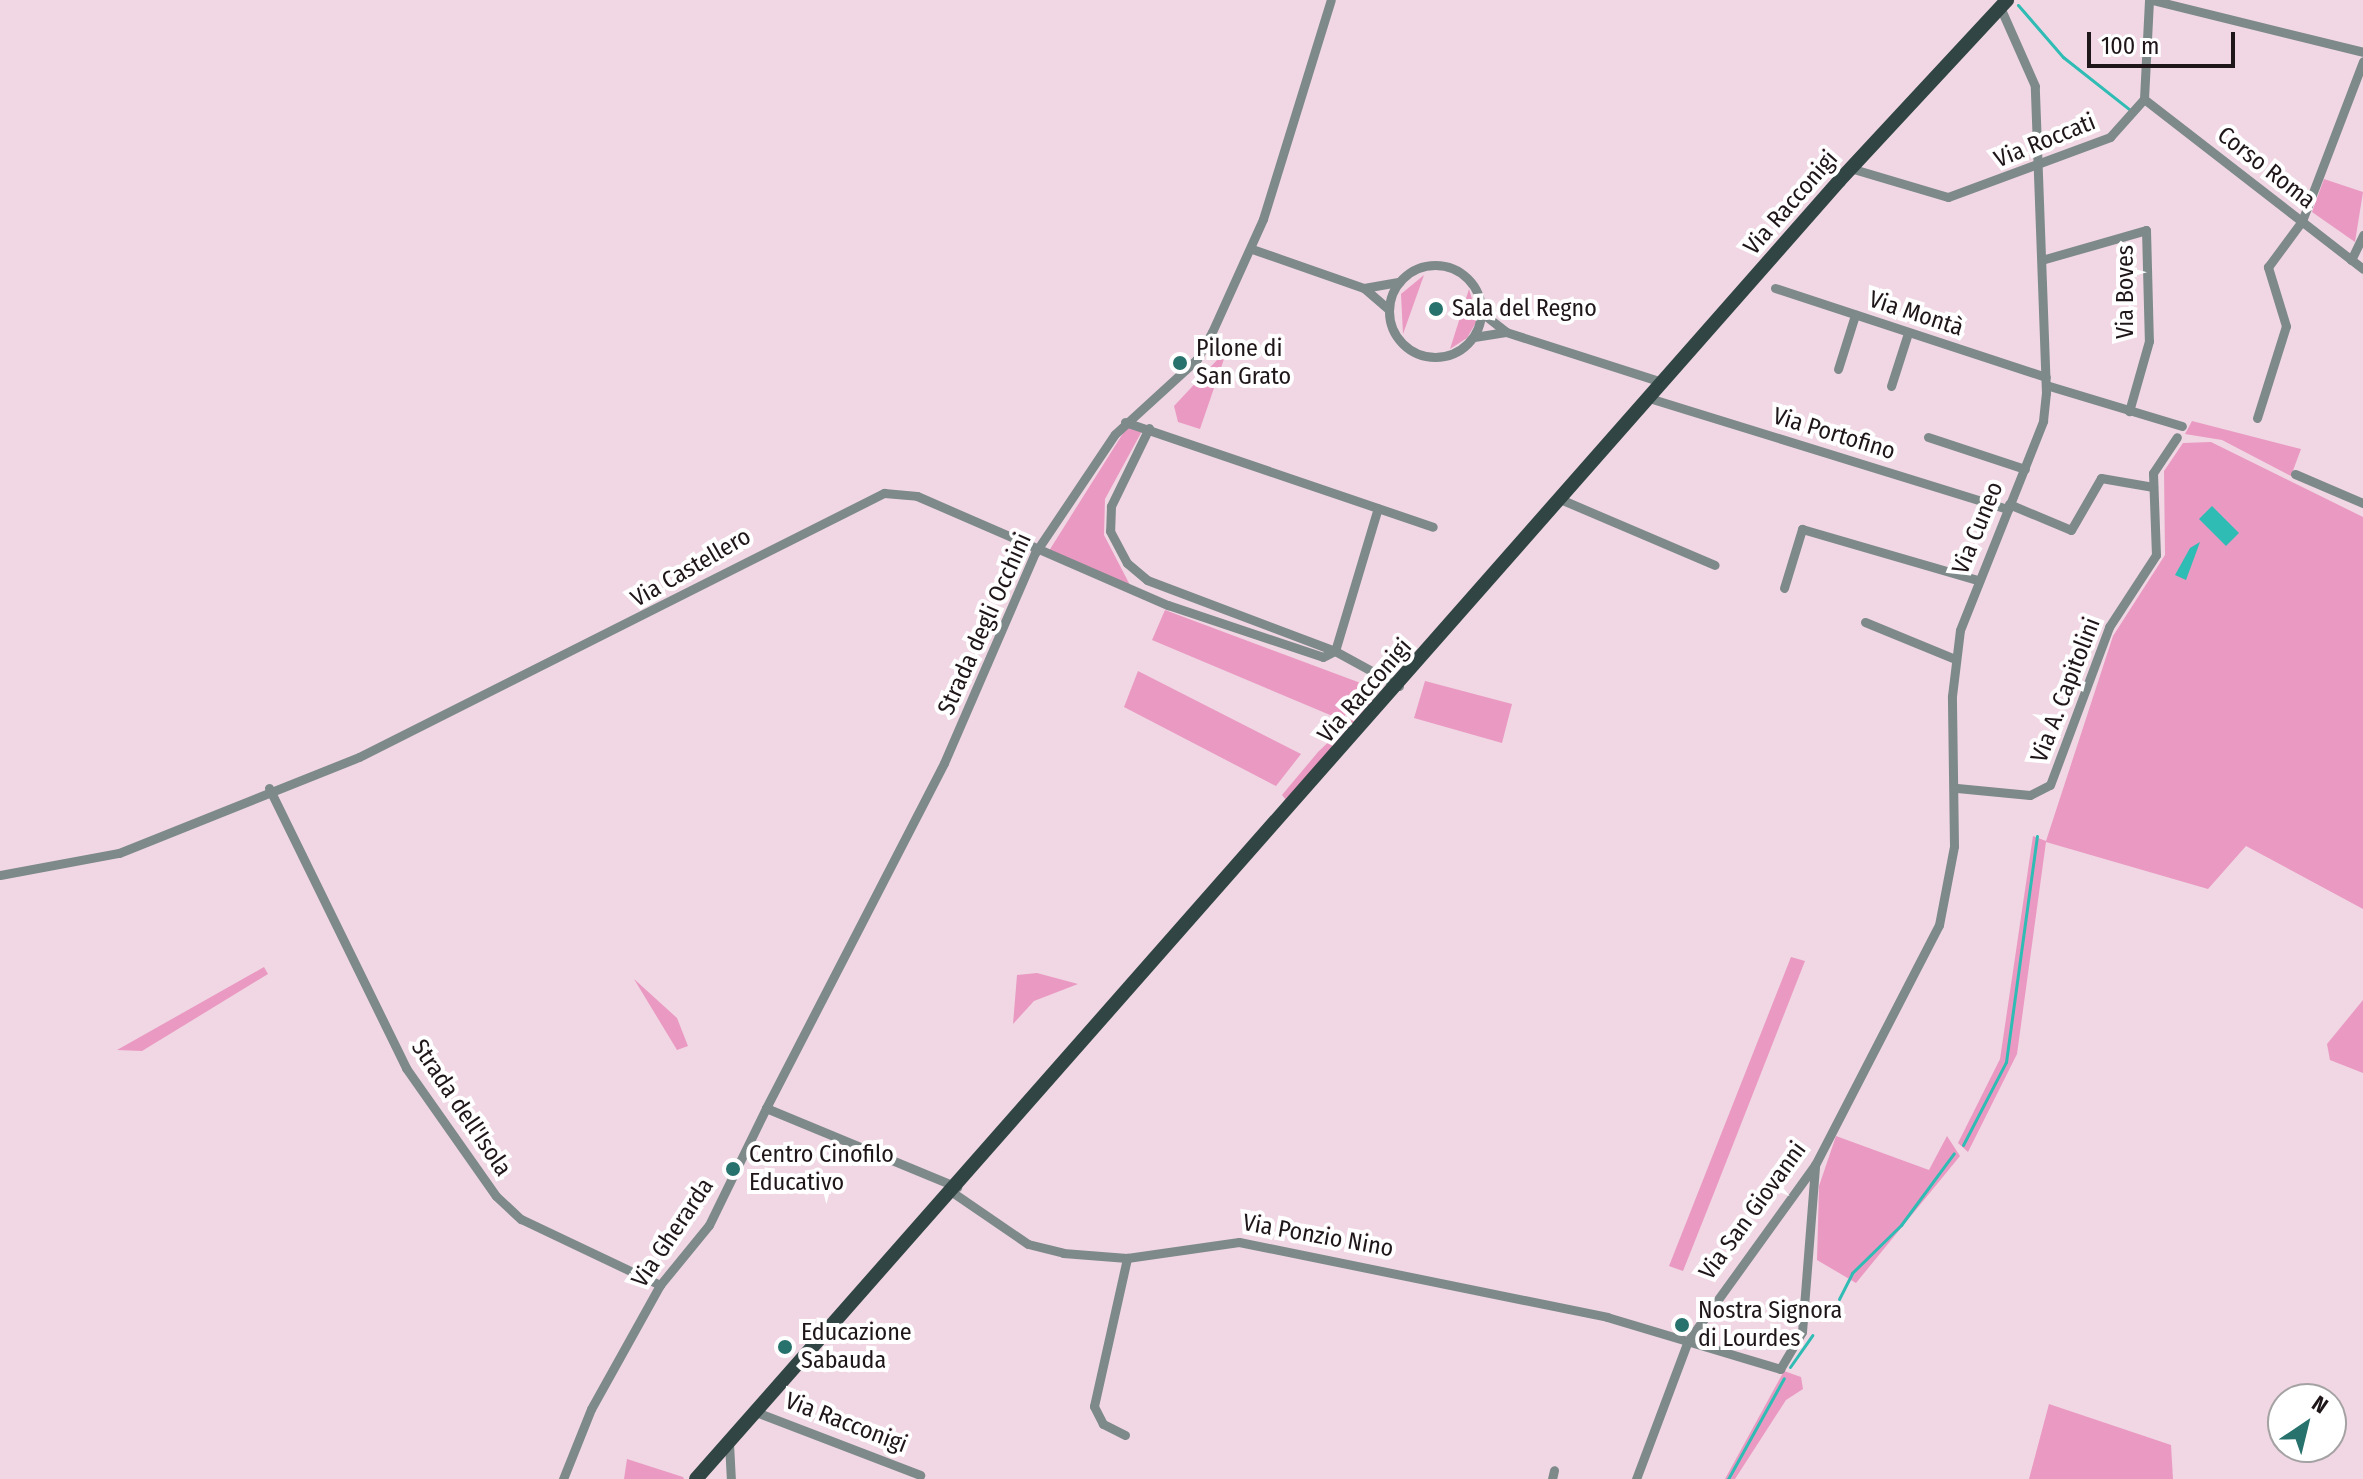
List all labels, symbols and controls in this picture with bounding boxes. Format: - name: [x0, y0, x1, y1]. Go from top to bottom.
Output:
- scale bar: [2091, 16, 2239, 66]
- text: 100 m: [2101, 32, 2159, 60]
- street label: Via Roccati: [1990, 108, 2100, 174]
- street label: Corso Roma: [2211, 121, 2321, 215]
- street label: Via Racconigi: [1738, 145, 1844, 261]
- street label: Via Boves: [2112, 245, 2140, 339]
- street label: Via Montà: [1865, 285, 1967, 343]
- place label: Sala del Regno: [1452, 295, 1597, 323]
- marker: Sala del Regno: [1427, 300, 1445, 318]
- place label: Pilone di San Grato: [1196, 335, 1291, 391]
- marker: Pilone di San Grato: [1171, 354, 1189, 372]
- street label: Via Portofino: [1769, 402, 1899, 466]
- street label: Via Cuneo: [1946, 478, 2010, 578]
- street label: Via Castellero: [626, 522, 756, 614]
- street label: Strada degli Occhini: [932, 529, 1038, 719]
- street label: Via A. Capitolini: [2025, 613, 2107, 767]
- street label: Via Racconigi: [1312, 633, 1418, 749]
- street label: Strada dell'Isola: [405, 1034, 517, 1182]
- street label: Via San Giovanni: [1693, 1136, 1813, 1286]
- place label: Centro Cinofilo Educativo: [749, 1141, 894, 1197]
- marker: Centro Cinofilo Educativo: [724, 1160, 742, 1178]
- street label: Via Gherarda: [626, 1173, 720, 1293]
- street label: Via Ponzio Nino: [1240, 1209, 1396, 1263]
- place label: Nostra Signora di Lourdes: [1698, 1297, 1842, 1353]
- marker: Nostra Signora di Lourdes: [1673, 1316, 1691, 1334]
- place label: Educazione Sabauda: [801, 1319, 912, 1375]
- marker: Educazione Sabauda: [776, 1338, 794, 1356]
- north arrow: [2267, 1383, 2347, 1463]
- street label: Via Racconigi: [781, 1387, 911, 1459]
- text: N: [2307, 1390, 2333, 1419]

